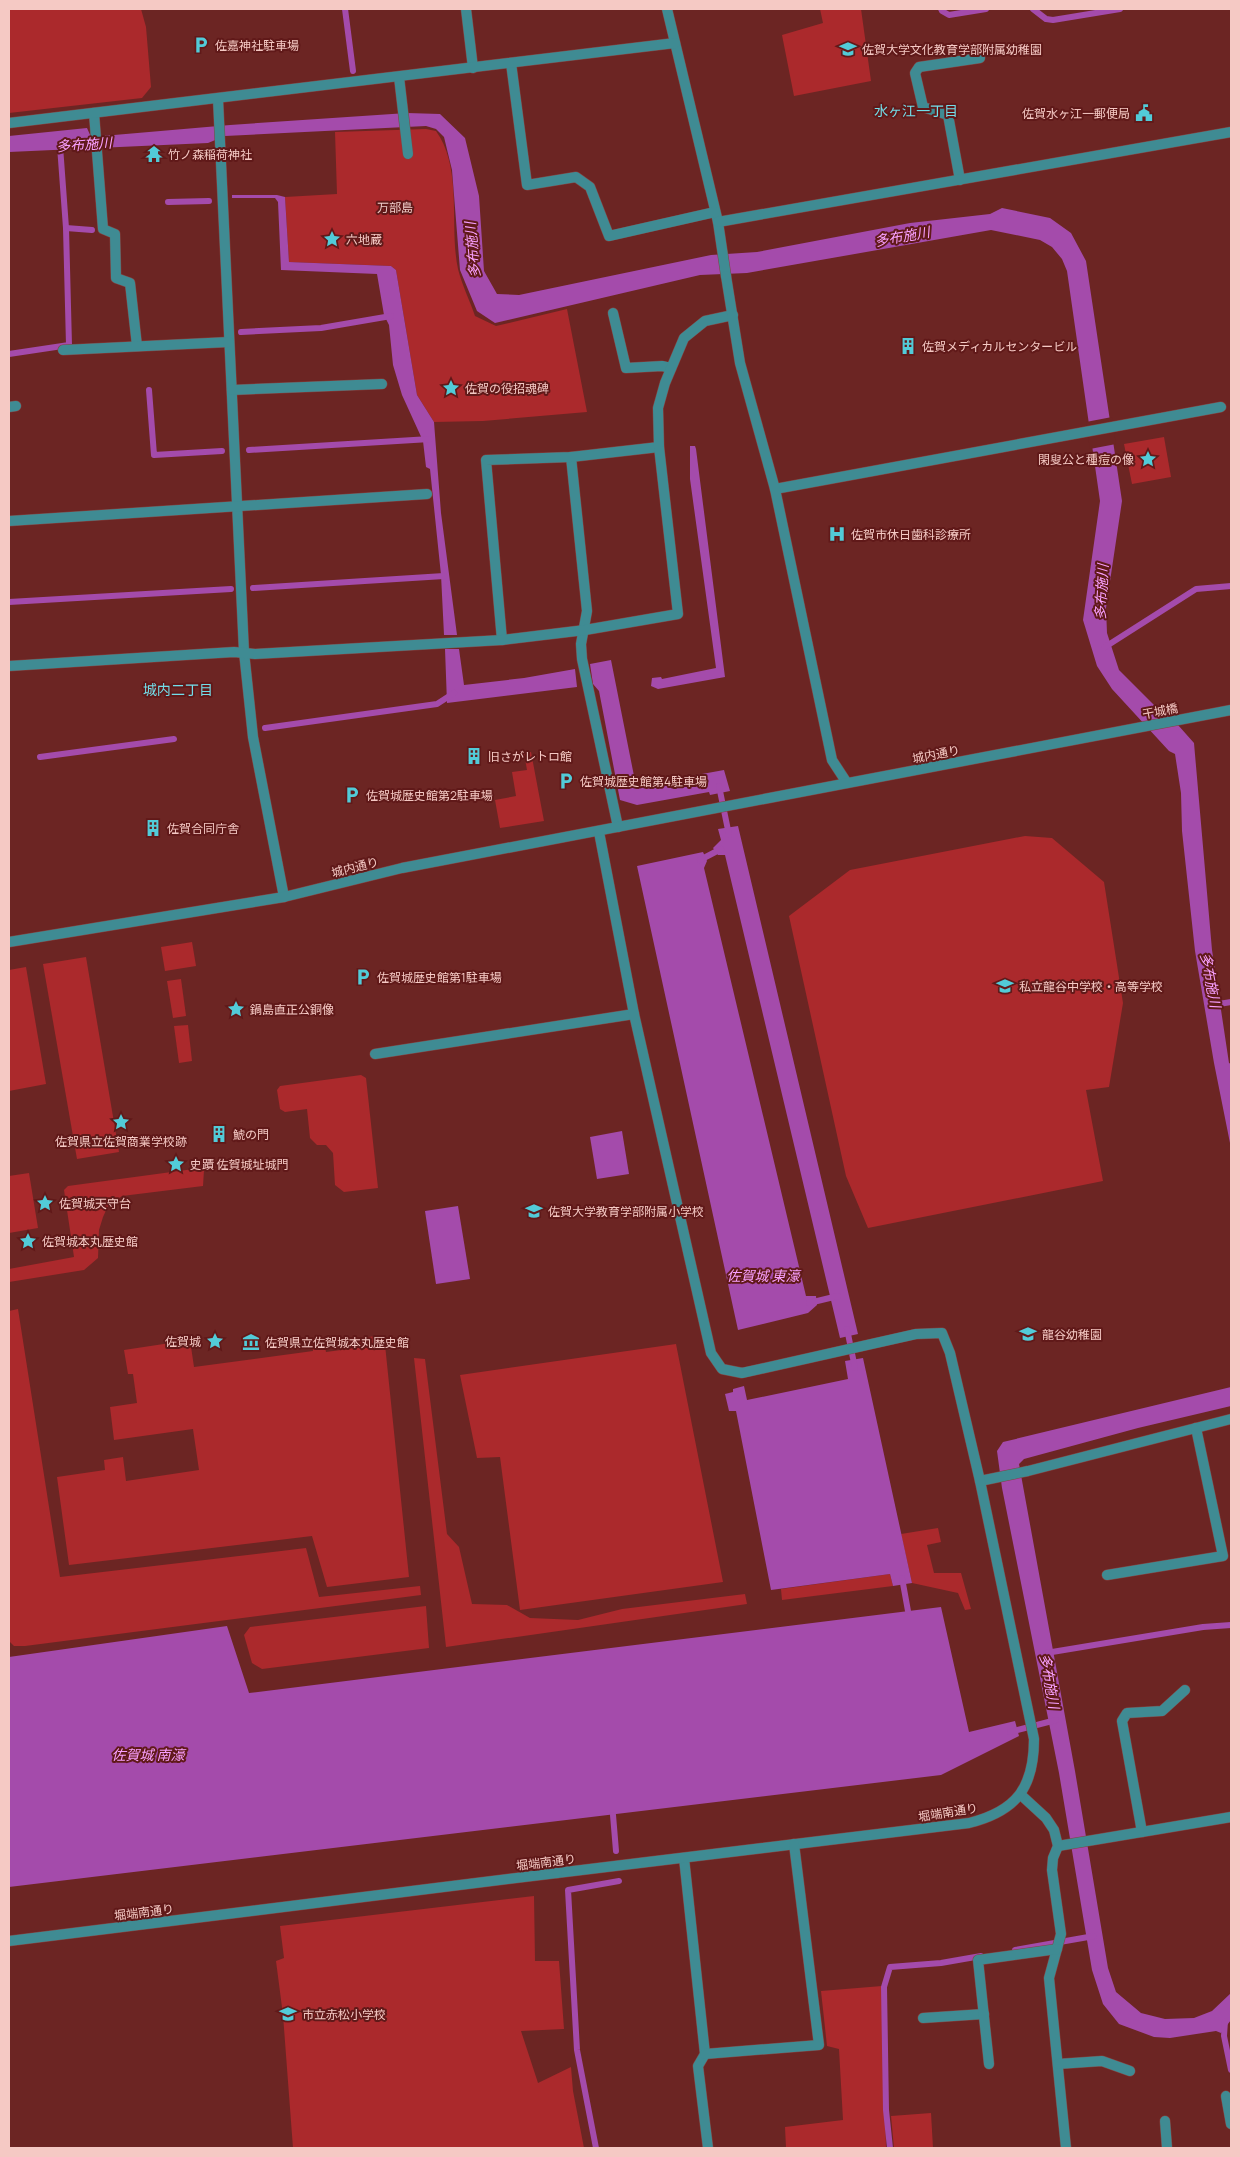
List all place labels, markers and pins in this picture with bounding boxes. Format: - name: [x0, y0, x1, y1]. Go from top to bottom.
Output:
- parking icon: 佐嘉神社駐車場: [191, 35, 211, 55]
- place label: 佐嘉神社駐車場: [215, 37, 299, 54]
- school or university icon: 佐賀大学文化教育学部附属幼稚園: [838, 39, 858, 59]
- place label: 佐賀大学文化教育学部附属幼稚園: [862, 41, 1042, 58]
- public building icon: 佐賀水ヶ江一郵便局: [1134, 103, 1154, 123]
- place label: 佐賀水ヶ江一郵便局: [1022, 105, 1130, 122]
- temple icon: 竹ノ森稲荷神社: [144, 144, 164, 164]
- place label: 竹ノ森稲荷神社: [168, 146, 252, 163]
- place icon: 六地蔵: [322, 229, 342, 249]
- place label: 六地蔵: [346, 231, 382, 248]
- building icon: 佐賀メディカルセンタービル: [898, 336, 918, 356]
- place label: 佐賀メディカルセンタービル: [922, 338, 1077, 355]
- place icon: 佐賀の役招魂碑: [441, 378, 461, 398]
- place label: 佐賀の役招魂碑: [465, 380, 549, 397]
- place icon: 閑叟公と種痘の像: [1138, 449, 1158, 469]
- place label: 閑叟公と種痘の像: [1038, 451, 1134, 468]
- hospital icon: 佐賀市休日歯科診療所: [827, 524, 847, 544]
- place label: 佐賀市休日歯科診療所: [851, 526, 971, 543]
- building icon: 旧さがレトロ館: [464, 746, 484, 766]
- place label: 旧さがレトロ館: [488, 748, 572, 765]
- parking icon: 佐賀城歴史館第4駐車場: [556, 771, 576, 791]
- place label: 佐賀城歴史館第4駐車場: [580, 773, 707, 790]
- parking icon: 佐賀城歴史館第2駐車場: [342, 785, 362, 805]
- place label: 佐賀城歴史館第2駐車場: [366, 787, 493, 804]
- building icon: 佐賀合同庁舎: [143, 818, 163, 838]
- place label: 佐賀合同庁舎: [167, 820, 239, 837]
- parking icon: 佐賀城歴史館第1駐車場: [353, 967, 373, 987]
- place label: 佐賀城歴史館第1駐車場: [377, 969, 502, 986]
- school or university icon: 私立龍谷中学校・高等学校: [995, 976, 1015, 996]
- place label: 私立龍谷中学校・高等学校: [1019, 978, 1163, 995]
- place icon: 鍋島直正公銅像: [226, 999, 246, 1019]
- place label: 鍋島直正公銅像: [250, 1001, 334, 1018]
- place icon: 佐賀県立佐賀商業学校跡: [111, 1112, 131, 1132]
- building icon: 鯱の門: [209, 1124, 229, 1144]
- place label: 鯱の門: [233, 1126, 269, 1143]
- place label: 佐賀県立佐賀商業学校跡: [55, 1133, 187, 1150]
- place icon: 史蹟 佐賀城址城門: [166, 1154, 186, 1174]
- place label: 史蹟 佐賀城址城門: [190, 1156, 288, 1173]
- place icon: 佐賀城天守台: [35, 1193, 55, 1213]
- place label: 佐賀城天守台: [59, 1195, 131, 1212]
- school or university icon: 佐賀大学教育学部附属小学校: [524, 1201, 544, 1221]
- place label: 佐賀大学教育学部附属小学校: [548, 1203, 704, 1220]
- place icon: 佐賀城本丸歴史館: [18, 1231, 38, 1251]
- place label: 佐賀城本丸歴史館: [42, 1233, 138, 1250]
- school or university icon: 龍谷幼稚園: [1018, 1324, 1038, 1344]
- place label: 龍谷幼稚園: [1042, 1326, 1102, 1343]
- place icon: 佐賀城: [205, 1331, 225, 1351]
- museum icon: 佐賀県立佐賀城本丸歴史館: [241, 1332, 261, 1352]
- place label: 佐賀城: [165, 1333, 201, 1350]
- place label: 佐賀県立佐賀城本丸歴史館: [265, 1334, 409, 1351]
- school or university icon: 市立赤松小学校: [278, 2004, 298, 2024]
- place label: 市立赤松小学校: [302, 2006, 386, 2023]

